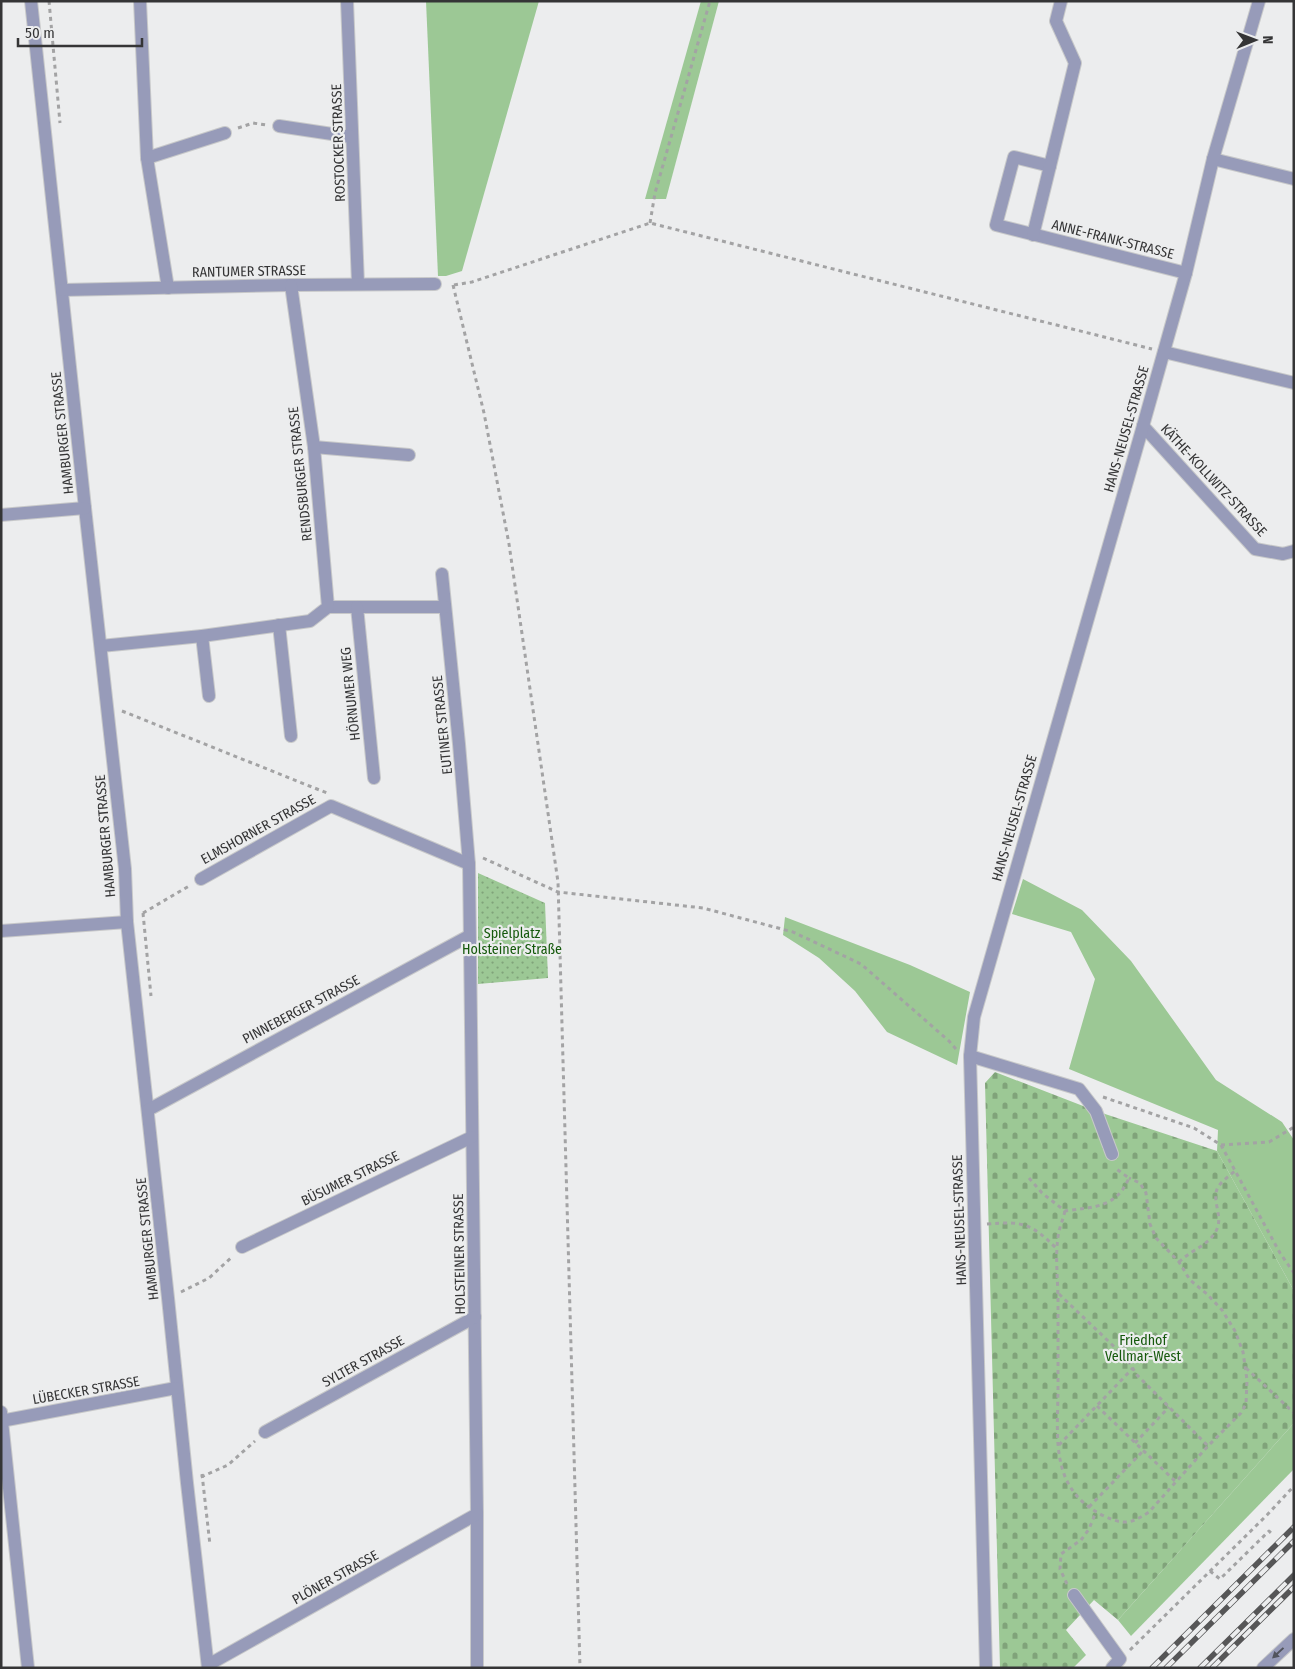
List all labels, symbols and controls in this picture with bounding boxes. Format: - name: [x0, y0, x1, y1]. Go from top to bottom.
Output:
- scale bar: [18, 15, 141, 47]
- north arrow: [1230, 15, 1280, 65]
- text: 50 m: [25, 24, 55, 42]
- text: N: [1259, 35, 1276, 44]
- street label: ROSTOCKER STRASSE: [328, 83, 349, 202]
- street label: ANNE-FRANK-STRASSE: [1050, 216, 1176, 263]
- street label: RANTUMER STRASSE: [192, 262, 307, 281]
- street label: HANS-NEUSEL-STRASSE: [1100, 363, 1153, 494]
- street label: HAMBURGER STRASSE: [48, 370, 77, 495]
- street label: RENDSBURGER STRASSE: [285, 405, 316, 542]
- street label: KÄTHE-KOLLWITZ-STRASSE: [1157, 421, 1270, 540]
- street label: HÖRNUMER WEG: [336, 646, 364, 742]
- street label: EUTINER STRASSE: [429, 674, 456, 775]
- street label: HANS-NEUSEL-STRASSE: [988, 752, 1041, 883]
- street label: HAMBURGER STRASSE: [92, 773, 119, 898]
- street label: ELMSHORNER STRASSE: [198, 791, 319, 868]
- park label: Spielplatz Holsteiner Straße: [462, 925, 562, 958]
- street label: PINNEBERGER STRASSE: [240, 971, 363, 1048]
- street label: BÜSUMER STRASSE: [298, 1146, 402, 1210]
- street label: HANS-NEUSEL-STRASSE: [949, 1154, 970, 1286]
- street label: HAMBURGER STRASSE: [133, 1176, 162, 1301]
- street label: HOLSTEINER STRASSE: [450, 1193, 469, 1315]
- street label: SYLTER STRASSE: [319, 1332, 408, 1391]
- park label: Friedhof Vellmar-West: [1105, 1332, 1181, 1365]
- street label: LÜBECKER STRASSE: [31, 1372, 141, 1408]
- street label: PLÖNER STRASSE: [289, 1546, 382, 1608]
- one-way arrow: [1273, 1647, 1285, 1659]

